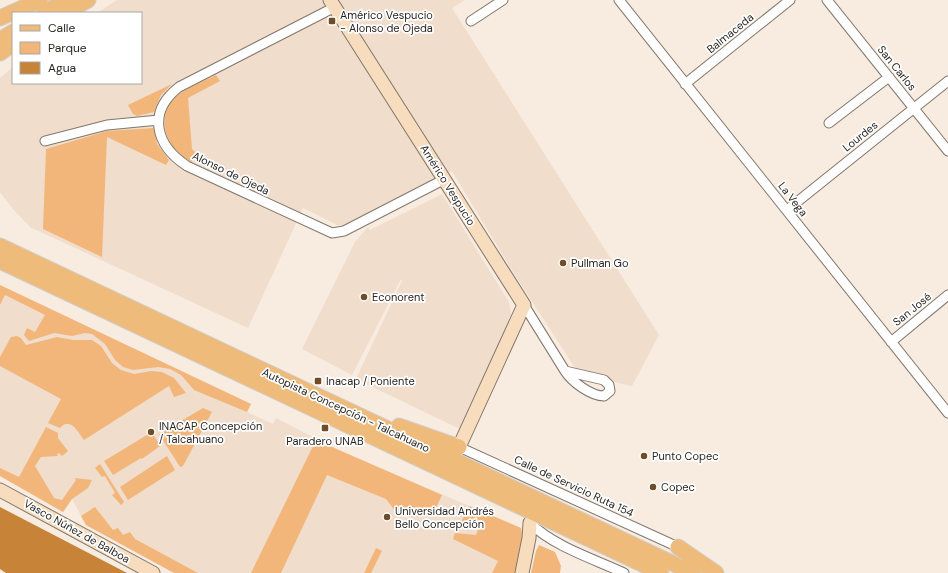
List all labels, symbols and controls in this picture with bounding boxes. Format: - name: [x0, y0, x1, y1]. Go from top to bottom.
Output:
- place label: Américo Vespucio - Alonso de Ojeda: [340, 8, 433, 35]
- street label: Balmaceda: [704, 10, 756, 56]
- legend: [12, 12, 142, 84]
- marker: Américo Vespucio - Alonso de Ojeda: [327, 16, 337, 26]
- text: Calle: [48, 20, 75, 36]
- text: Parque: [48, 40, 87, 56]
- street label: San Carlos: [875, 43, 919, 93]
- text: Agua: [48, 60, 76, 76]
- street label: Lourdes: [840, 118, 880, 154]
- street label: Américo Vespucio: [417, 142, 479, 228]
- street label: Alonso de Ojeda: [190, 148, 272, 198]
- street label: La Vega: [775, 179, 811, 219]
- place label: Pullman Go: [571, 256, 628, 270]
- marker: Pullman Go: [558, 258, 568, 268]
- street label: San José: [890, 289, 934, 329]
- place label: Econorent: [372, 290, 425, 304]
- marker: Econorent: [359, 292, 369, 302]
- street label: Autopista Concepción - Talcahuano: [260, 365, 432, 455]
- place label: Inacap / Poniente: [326, 374, 415, 388]
- marker: Inacap / Poniente: [313, 376, 323, 386]
- place label: INACAP Concepción / Talcahuano: [159, 419, 262, 446]
- marker: Paradero UNAB: [320, 423, 330, 433]
- marker: INACAP Concepción / Talcahuano: [146, 427, 156, 437]
- place label: Paradero UNAB: [286, 434, 364, 448]
- place label: Punto Copec: [652, 449, 718, 463]
- marker: Punto Copec: [639, 451, 649, 461]
- street label: Calle de Servicio Ruta 154: [512, 452, 636, 520]
- place label: Copec: [661, 480, 695, 494]
- marker: Copec: [648, 482, 658, 492]
- street label: Vasco Núñez de Balboa: [22, 496, 132, 566]
- place label: Universidad Andrés Bello Concepción: [395, 504, 494, 531]
- marker: Universidad Andrés Bello Concepción: [382, 512, 392, 522]

